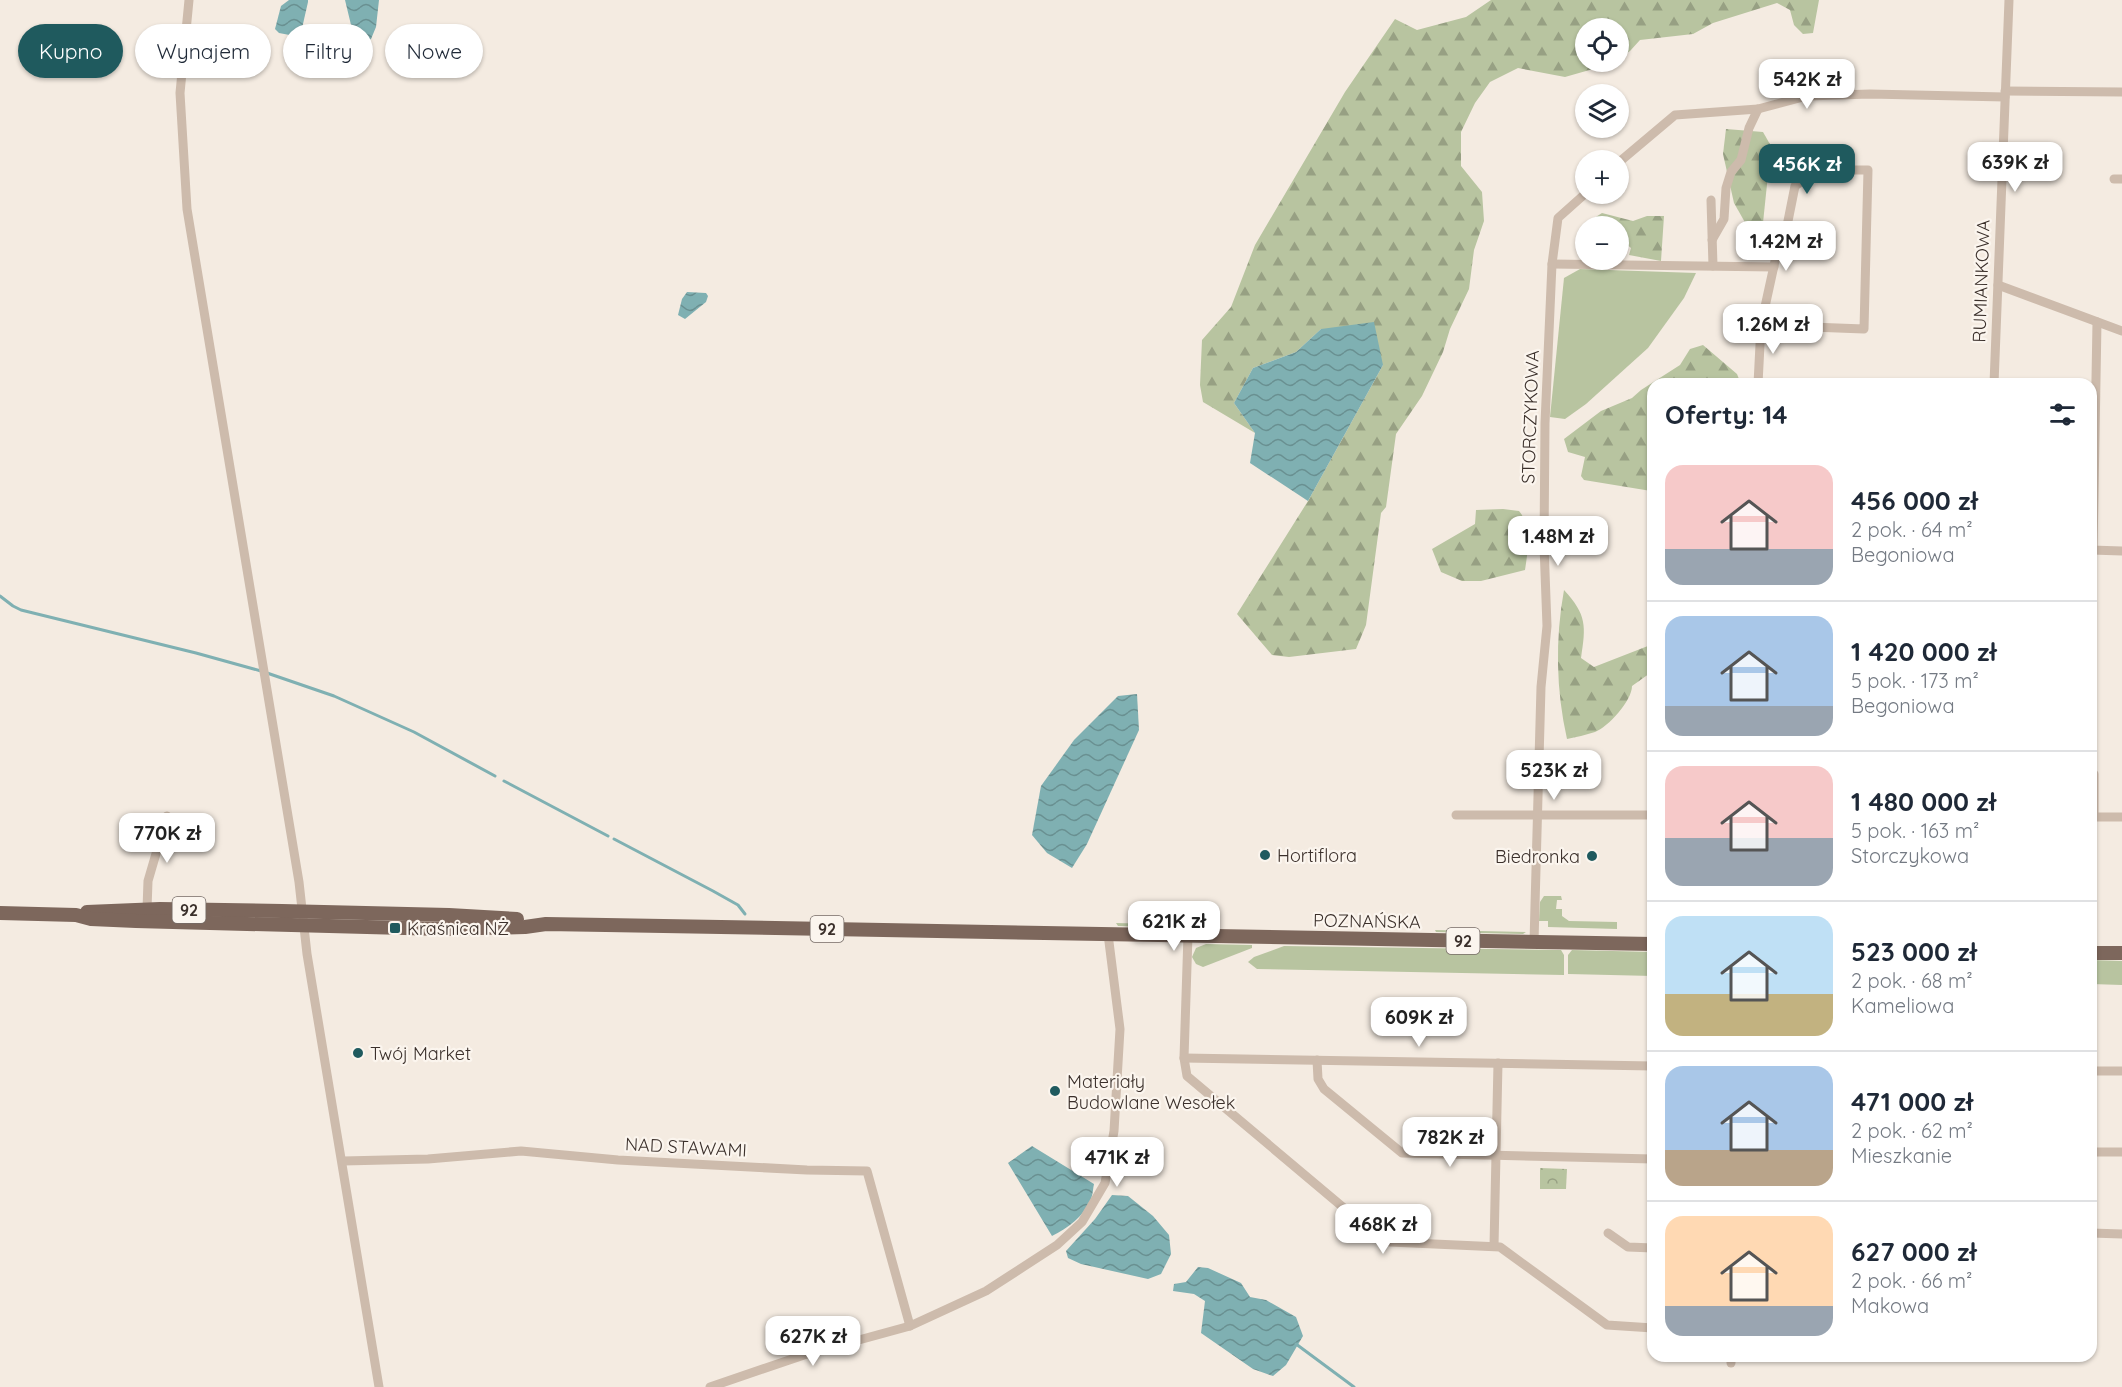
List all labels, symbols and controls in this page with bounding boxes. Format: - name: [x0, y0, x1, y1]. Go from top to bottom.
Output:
- map controls: [1575, 18, 1629, 270]
- button: locate: [1575, 18, 1629, 72]
- chip: Kupno: [18, 24, 123, 78]
- chip: Wynajem: [135, 24, 271, 78]
- chip: Filtry: [283, 24, 373, 78]
- chip: Nowe: [385, 24, 483, 78]
- pin: 542K zł: [1752, 59, 1862, 110]
- text: 542K zł: [1773, 66, 1841, 91]
- button: layers: [1575, 84, 1629, 138]
- pin: 639K zł: [1960, 142, 2070, 193]
- pin: 456K zł: [1752, 144, 1862, 195]
- text: 639K zł: [1982, 149, 2048, 174]
- button: +: [1575, 150, 1629, 204]
- text: 456K zł: [1773, 151, 1841, 176]
- button: −: [1575, 216, 1629, 270]
- street label: RUMIANKOWA: [1967, 219, 1995, 343]
- pin: 1.42M zł: [1724, 221, 1848, 272]
- text: 1.42M zł: [1750, 228, 1822, 253]
- pin: 1.26M zł: [1711, 304, 1835, 355]
- text: 1.26M zł: [1737, 311, 1809, 336]
- street label: STORCZYKOWA: [1516, 349, 1544, 484]
- text: Oferty: 14: [1665, 398, 1788, 431]
- icon: filters: [2046, 398, 2079, 431]
- text: 456 000 zł: [1851, 484, 1978, 517]
- icon: home: [1713, 489, 1785, 561]
- pin: 1.48M zł: [1496, 516, 1620, 567]
- text: 2 pok. · 64 m²: [1851, 517, 1973, 542]
- text: 1.48M zł: [1522, 523, 1594, 548]
- text: Begoniowa: [1851, 542, 1955, 567]
- text: 1 420 000 zł: [1851, 635, 1997, 668]
- icon: home: [1713, 640, 1785, 712]
- text: 5 pok. · 173 m²: [1851, 668, 1979, 693]
- text: Begoniowa: [1851, 693, 1955, 718]
- pin: 523K zł: [1499, 750, 1609, 801]
- text: 523K zł: [1520, 757, 1588, 782]
- text: 1 480 000 zł: [1851, 785, 1996, 818]
- icon: home: [1713, 790, 1785, 862]
- pin: 770K zł: [112, 813, 222, 864]
- text: 5 pok. · 163 m²: [1851, 818, 1979, 843]
- text: 770K zł: [133, 820, 201, 845]
- text: Storczykowa: [1851, 843, 1969, 868]
- place label: Hortiflora: [1277, 844, 1357, 867]
- place label: Biedronka: [1495, 845, 1580, 868]
- marker: Hortiflora: [1258, 848, 1272, 862]
- marker: Biedronka: [1585, 849, 1599, 863]
- road number: 92: [172, 897, 206, 923]
- pin: 621K zł: [1119, 901, 1229, 952]
- text: 621K zł: [1142, 908, 1206, 933]
- street label: POZNAŃSKA: [1313, 909, 1421, 933]
- road number: 92: [810, 916, 844, 942]
- place label: Kraśnica NŻ: [407, 917, 509, 940]
- marker: Kraśnica NŻ: [388, 921, 402, 935]
- road number: 92: [1446, 928, 1480, 954]
- text: 523 000 zł: [1851, 935, 1977, 968]
- icon: home: [1713, 940, 1785, 1012]
- text: 2 pok. · 68 m²: [1851, 968, 1972, 993]
- text: Kameliowa: [1851, 993, 1954, 1018]
- pin: 609K zł: [1364, 997, 1474, 1048]
- text: 609K zł: [1385, 1004, 1453, 1029]
- place label: Twój Market: [370, 1042, 471, 1065]
- marker: Twój Market: [351, 1046, 365, 1060]
- place label: Materiały Budowlane Wesołek: [1067, 1070, 1235, 1114]
- marker: Materiały Budowlane Wesołek: [1048, 1084, 1062, 1098]
- text: 471 000 zł: [1851, 1085, 1973, 1118]
- icon: home: [1713, 1090, 1785, 1162]
- pin: 782K zł: [1395, 1117, 1505, 1168]
- text: 2 pok. · 62 m²: [1851, 1118, 1973, 1143]
- text: 782K zł: [1416, 1124, 1484, 1149]
- street label: NAD STAWAMI: [624, 1132, 748, 1162]
- pin: 471K zł: [1062, 1137, 1172, 1188]
- text: Mieszkanie: [1851, 1143, 1952, 1168]
- text: 471K zł: [1085, 1144, 1149, 1169]
- pin: 468K zł: [1328, 1204, 1438, 1255]
- text: 468K zł: [1349, 1211, 1417, 1236]
- text: 627 000 zł: [1851, 1235, 1977, 1268]
- icon: home: [1713, 1240, 1785, 1312]
- text: 2 pok. · 66 m²: [1851, 1268, 1972, 1293]
- text: Makowa: [1851, 1293, 1929, 1318]
- pin: 627K zł: [758, 1316, 868, 1367]
- text: 627K zł: [779, 1323, 847, 1348]

